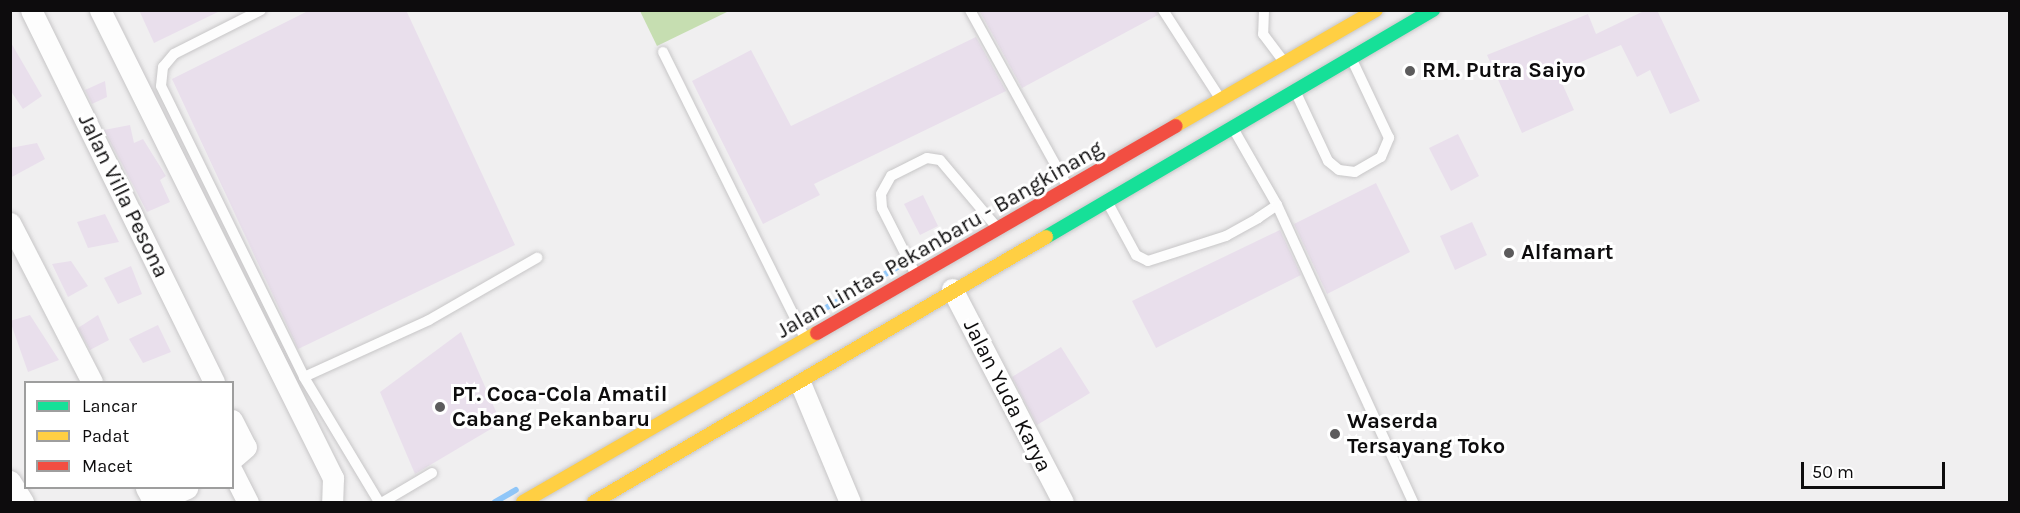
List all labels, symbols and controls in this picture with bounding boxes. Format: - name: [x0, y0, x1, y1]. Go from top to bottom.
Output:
- place label: RM. Putra Saiyo: [1422, 58, 1586, 84]
- marker: RM. Putra Saiyo: [1403, 64, 1417, 78]
- street label: Jalan Villa Pesona: [72, 110, 174, 282]
- street label: Jalan Lintas Pekanbaru - Bangkinang: [772, 135, 1108, 345]
- place label: Alfamart: [1521, 240, 1613, 266]
- marker: Alfamart: [1502, 246, 1516, 260]
- street label: Jalan Yuda Karya: [957, 315, 1057, 477]
- legend: [24, 381, 234, 489]
- place label: PT. Coca-Cola Amatil Cabang Pekanbaru: [452, 381, 668, 433]
- text: Lancar: [82, 395, 137, 417]
- marker: PT. Coca-Cola Amatil Cabang Pekanbaru: [433, 400, 447, 414]
- place label: Waserda Tersayang Toko: [1347, 408, 1505, 460]
- text: Padat: [82, 425, 129, 447]
- marker: Waserda Tersayang Toko: [1328, 427, 1342, 441]
- scale bar: [1804, 450, 1948, 488]
- text: Macet: [82, 455, 132, 477]
- text: 50 m: [1812, 461, 1854, 483]

